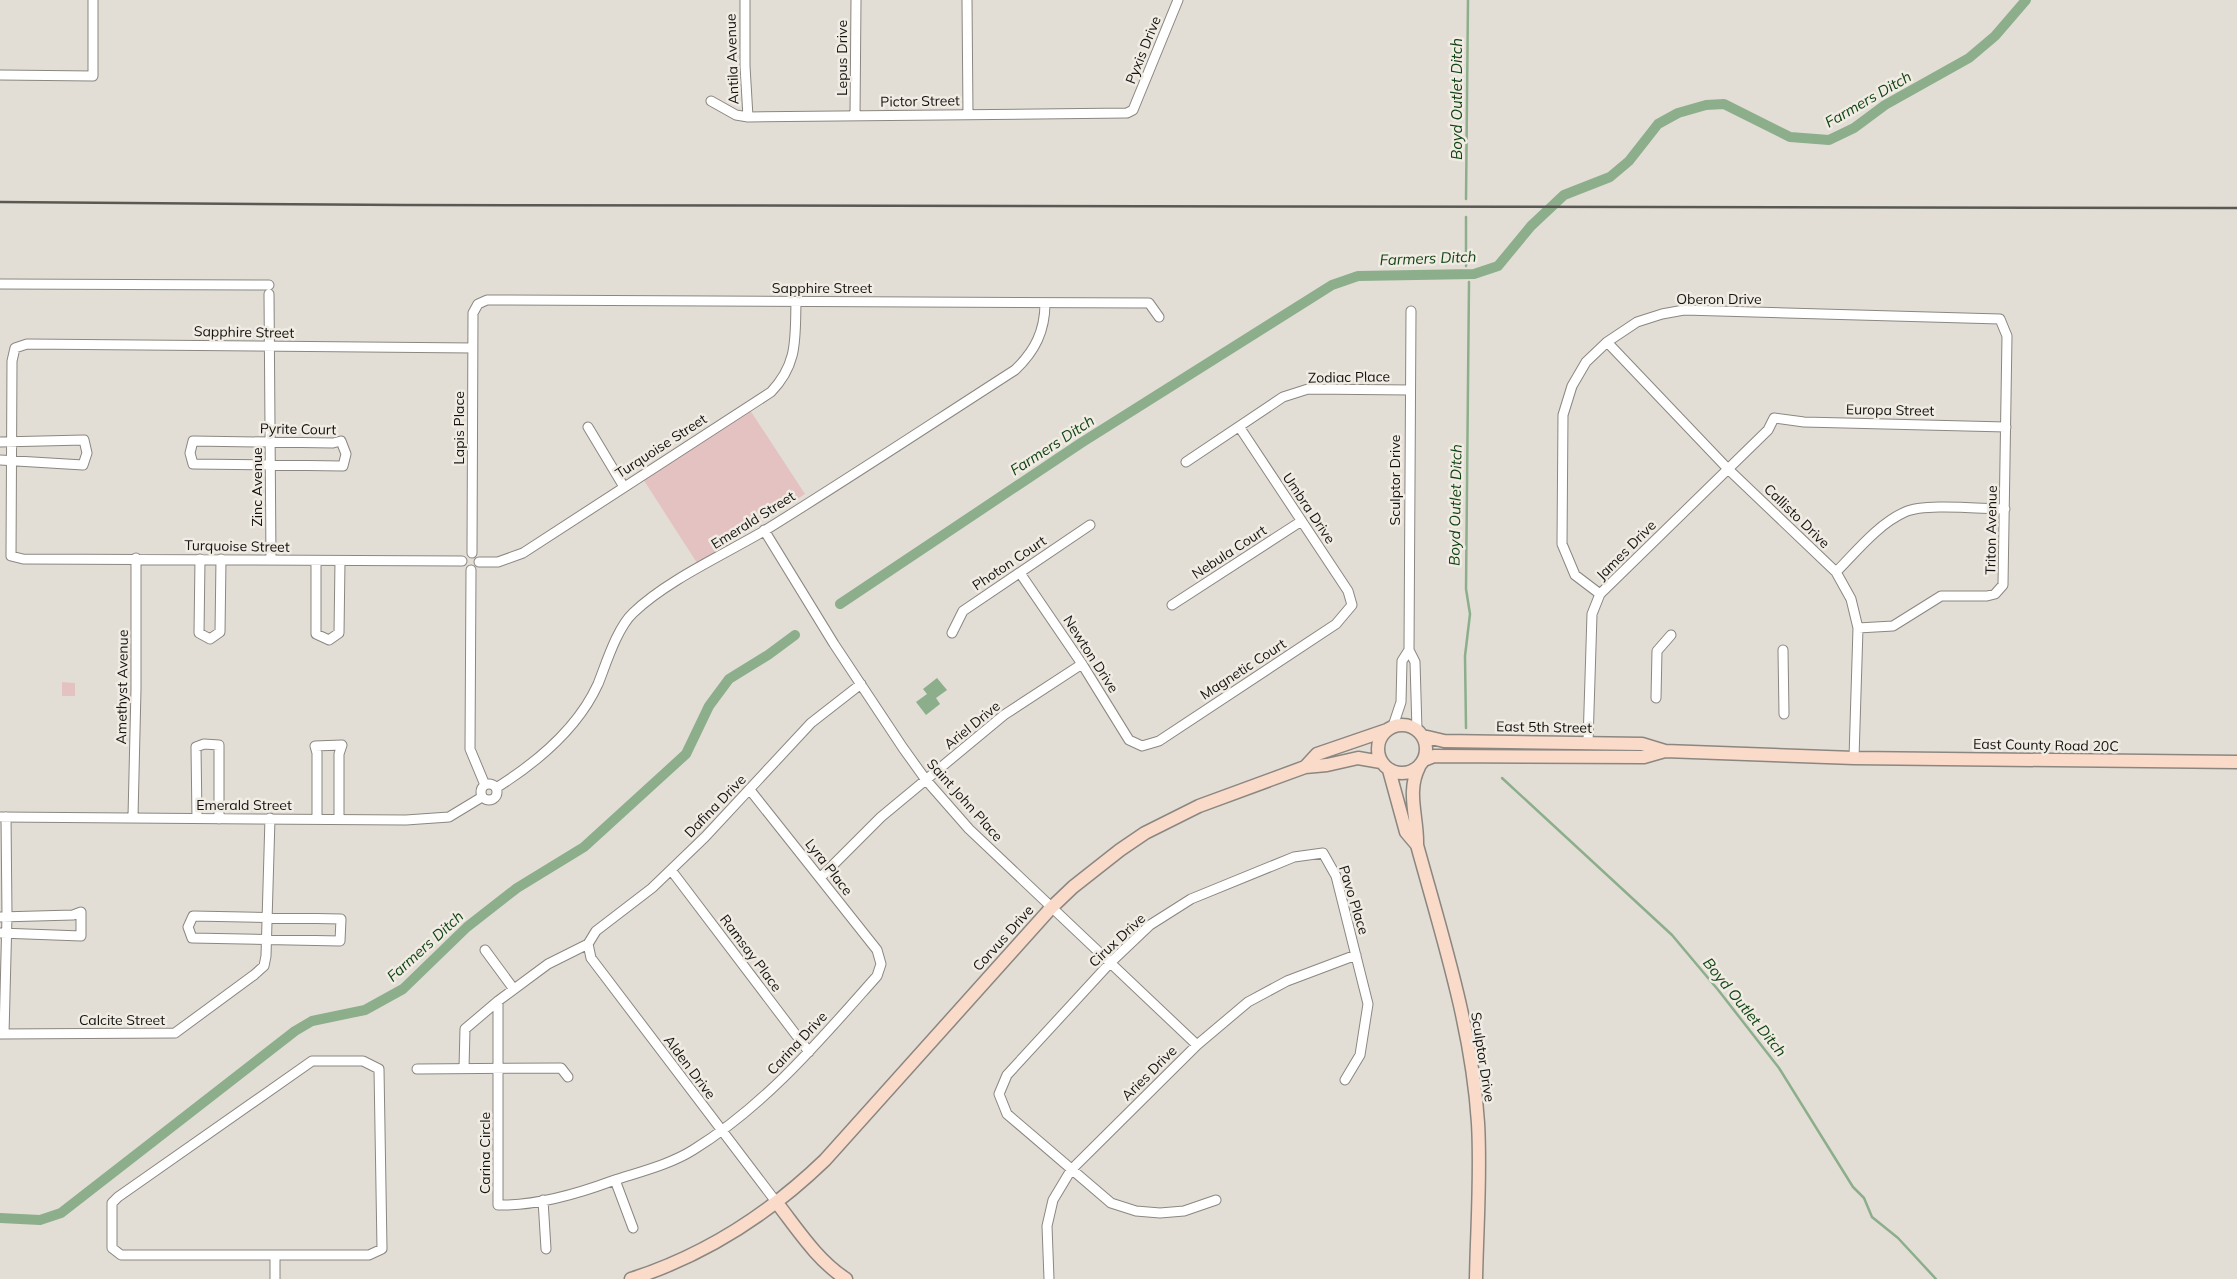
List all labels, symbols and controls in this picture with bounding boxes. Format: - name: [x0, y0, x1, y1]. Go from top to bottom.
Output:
- street label: Antila Avenue: [721, 13, 743, 105]
- street label: Pyxis Drive: [1121, 13, 1165, 87]
- street label: Lepus Drive: [833, 20, 851, 96]
- water label: Boyd Outlet Ditch: [1447, 38, 1466, 160]
- water label: Farmers Ditch: [1821, 66, 1915, 131]
- street label: Pictor Street: [880, 91, 960, 111]
- water label: Farmers Ditch: [1379, 247, 1477, 269]
- street label: Sapphire Street: [772, 279, 872, 297]
- street label: Oberon Drive: [1676, 290, 1762, 308]
- street label: Sapphire Street: [194, 322, 294, 342]
- street label: Zodiac Place: [1308, 367, 1390, 387]
- street label: Lapis Place: [450, 391, 468, 465]
- street label: Europa Street: [1846, 400, 1934, 420]
- street label: Turquoise Street: [612, 410, 710, 482]
- water label: Farmers Ditch: [1006, 411, 1098, 479]
- street label: Pyrite Court: [260, 419, 337, 439]
- street label: Sculptor Drive: [1386, 435, 1404, 525]
- water label: Boyd Outlet Ditch: [1444, 444, 1466, 566]
- street label: Zinc Avenue: [248, 447, 266, 527]
- street label: Umbra Drive: [1279, 469, 1339, 547]
- street label: Callisto Drive: [1760, 480, 1834, 552]
- street label: Triton Avenue: [1981, 485, 2001, 575]
- street label: Emerald Street: [708, 487, 798, 553]
- street label: James Drive: [1592, 516, 1660, 584]
- street label: Nebula Court: [1188, 521, 1270, 583]
- street label: Photon Court: [969, 532, 1050, 594]
- street label: Turquoise Street: [184, 536, 290, 556]
- street label: Newton Drive: [1059, 612, 1123, 696]
- street label: Amethyst Avenue: [112, 629, 132, 745]
- street label: Magnetic Court: [1197, 634, 1289, 704]
- street label: Ariel Drive: [940, 697, 1004, 753]
- street label: East 5th Street: [1496, 717, 1592, 737]
- street label: East County Road 20C: [1973, 735, 2119, 755]
- street label: Saint John Place: [923, 755, 1007, 845]
- street label: Dafina Drive: [680, 771, 750, 841]
- street label: Emerald Street: [196, 796, 292, 814]
- street label: Lyra Place: [801, 835, 857, 899]
- street label: Pavo Place: [1335, 863, 1373, 937]
- street label: Corvus Drive: [969, 901, 1037, 975]
- water label: Farmers Ditch: [383, 906, 467, 985]
- street label: Cirux Drive: [1085, 909, 1149, 971]
- street label: Ramsay Place: [716, 911, 786, 995]
- water label: Boyd Outlet Ditch: [1699, 954, 1791, 1061]
- street label: Carina Drive: [763, 1008, 831, 1078]
- street label: Calcite Street: [79, 1011, 165, 1029]
- street label: Sculptor Drive: [1467, 1011, 1499, 1103]
- street label: Alden Drive: [660, 1032, 720, 1102]
- street label: Aries Drive: [1118, 1042, 1180, 1104]
- street label: Carina Circle: [476, 1112, 494, 1194]

